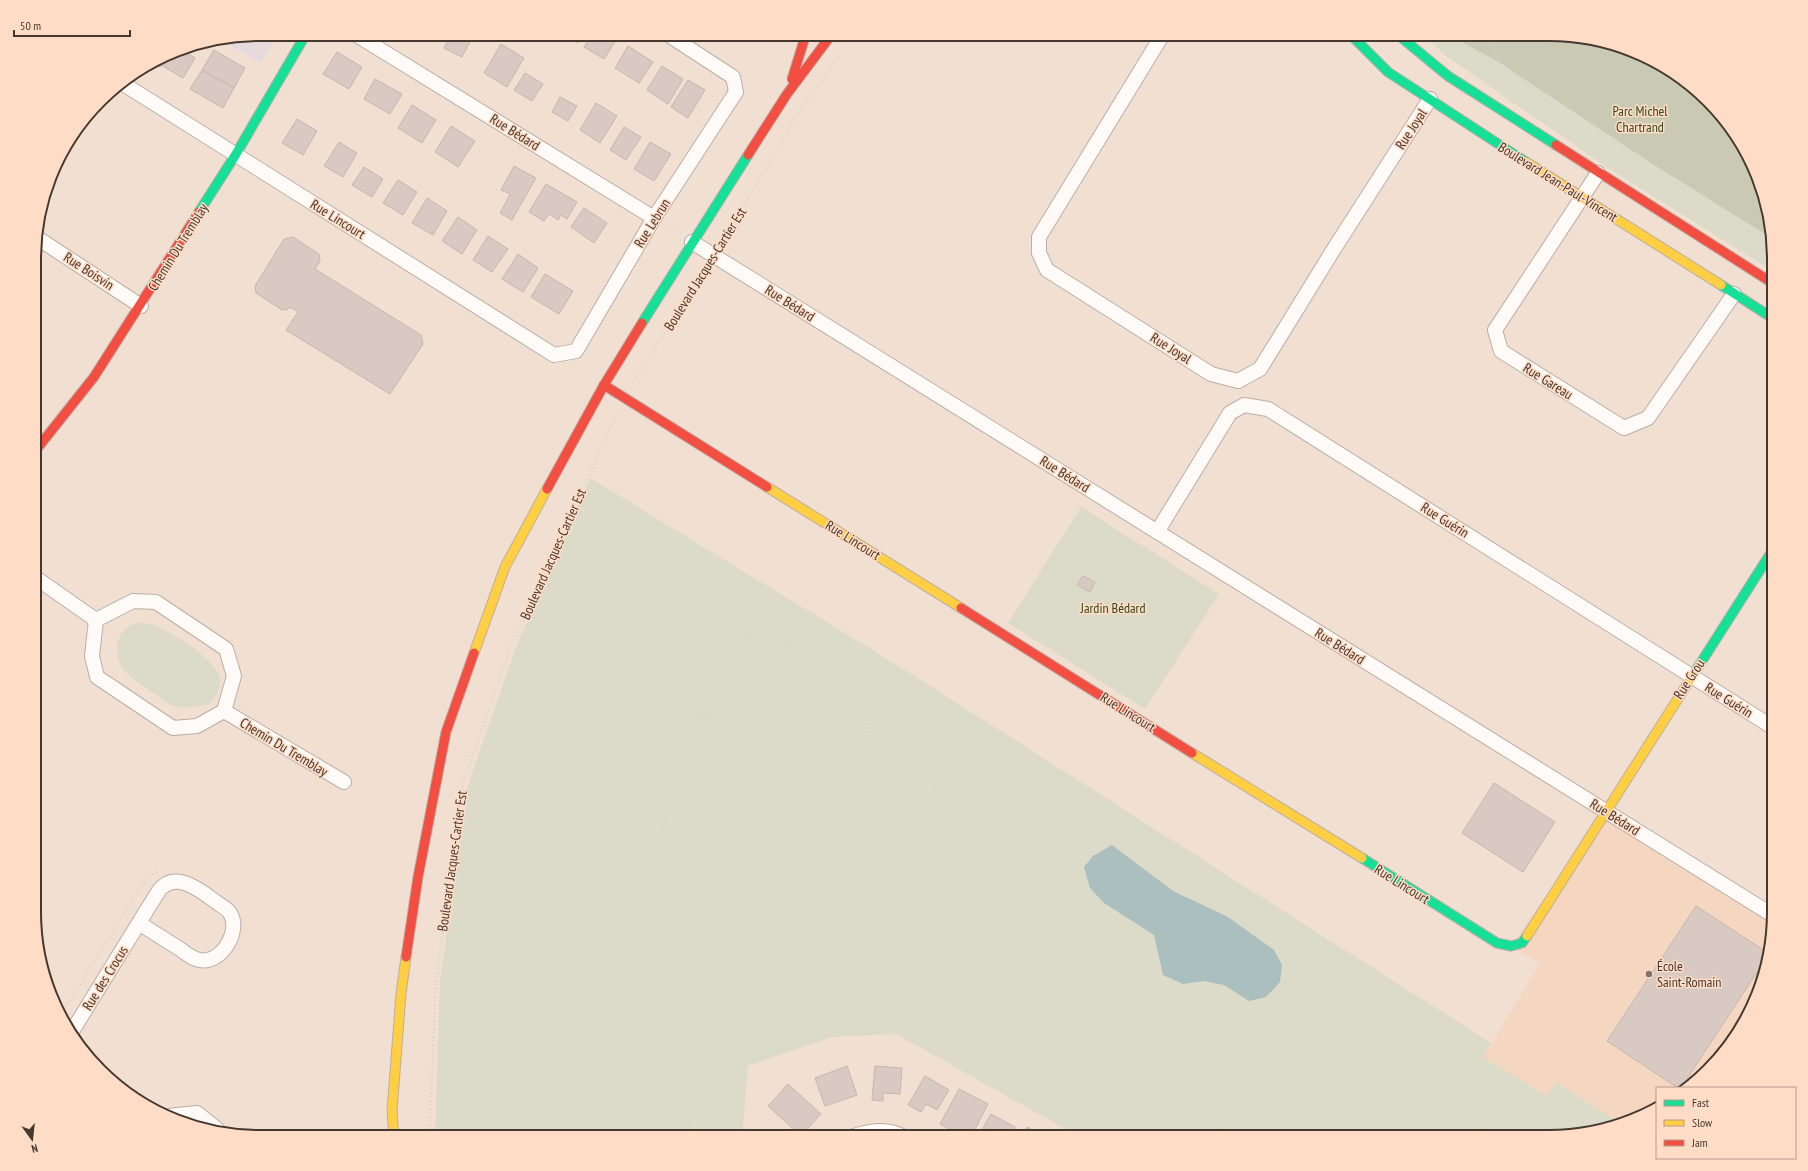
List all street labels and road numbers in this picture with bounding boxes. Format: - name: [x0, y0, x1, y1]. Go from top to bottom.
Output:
- street label: Rue Joyal: [1391, 105, 1431, 153]
- street label: Rue Bédard: [487, 110, 543, 154]
- street label: Boulevard Jean-Paul-Vincent: [1495, 138, 1621, 226]
- street label: Rue Lincourt: [307, 195, 369, 243]
- street label: Rue Lebrun: [630, 195, 674, 251]
- street label: Chemin Du Tremblay: [144, 199, 212, 294]
- street label: Boulevard Jacques-Cartier Est: [660, 204, 750, 334]
- street label: Rue Boisvin: [60, 248, 118, 294]
- street label: Rue Bédard: [762, 281, 818, 325]
- street label: Rue Joyal: [1147, 328, 1195, 368]
- street label: Rue Gareau: [1520, 359, 1576, 403]
- street label: Rue Bédard: [1037, 452, 1093, 496]
- street label: Boulevard Jacques-Cartier Est: [516, 485, 590, 622]
- street label: Rue Guérin: [1418, 498, 1472, 542]
- street label: Rue Lincourt: [822, 516, 884, 564]
- street label: Rue Bédard: [1312, 624, 1368, 668]
- street label: Rue Grou: [1669, 655, 1709, 703]
- street label: Rue Guérin: [1702, 678, 1756, 722]
- street label: Rue Lincourt: [1097, 688, 1159, 736]
- street label: Chemin Du Tremblay: [237, 714, 332, 781]
- street label: Boulevard Jacques-Cartier Est: [433, 789, 471, 933]
- street label: Rue Bédard: [1587, 795, 1643, 839]
- street label: Rue Lincourt: [1371, 860, 1433, 908]
- street label: Rue des Crocus: [78, 942, 132, 1014]

